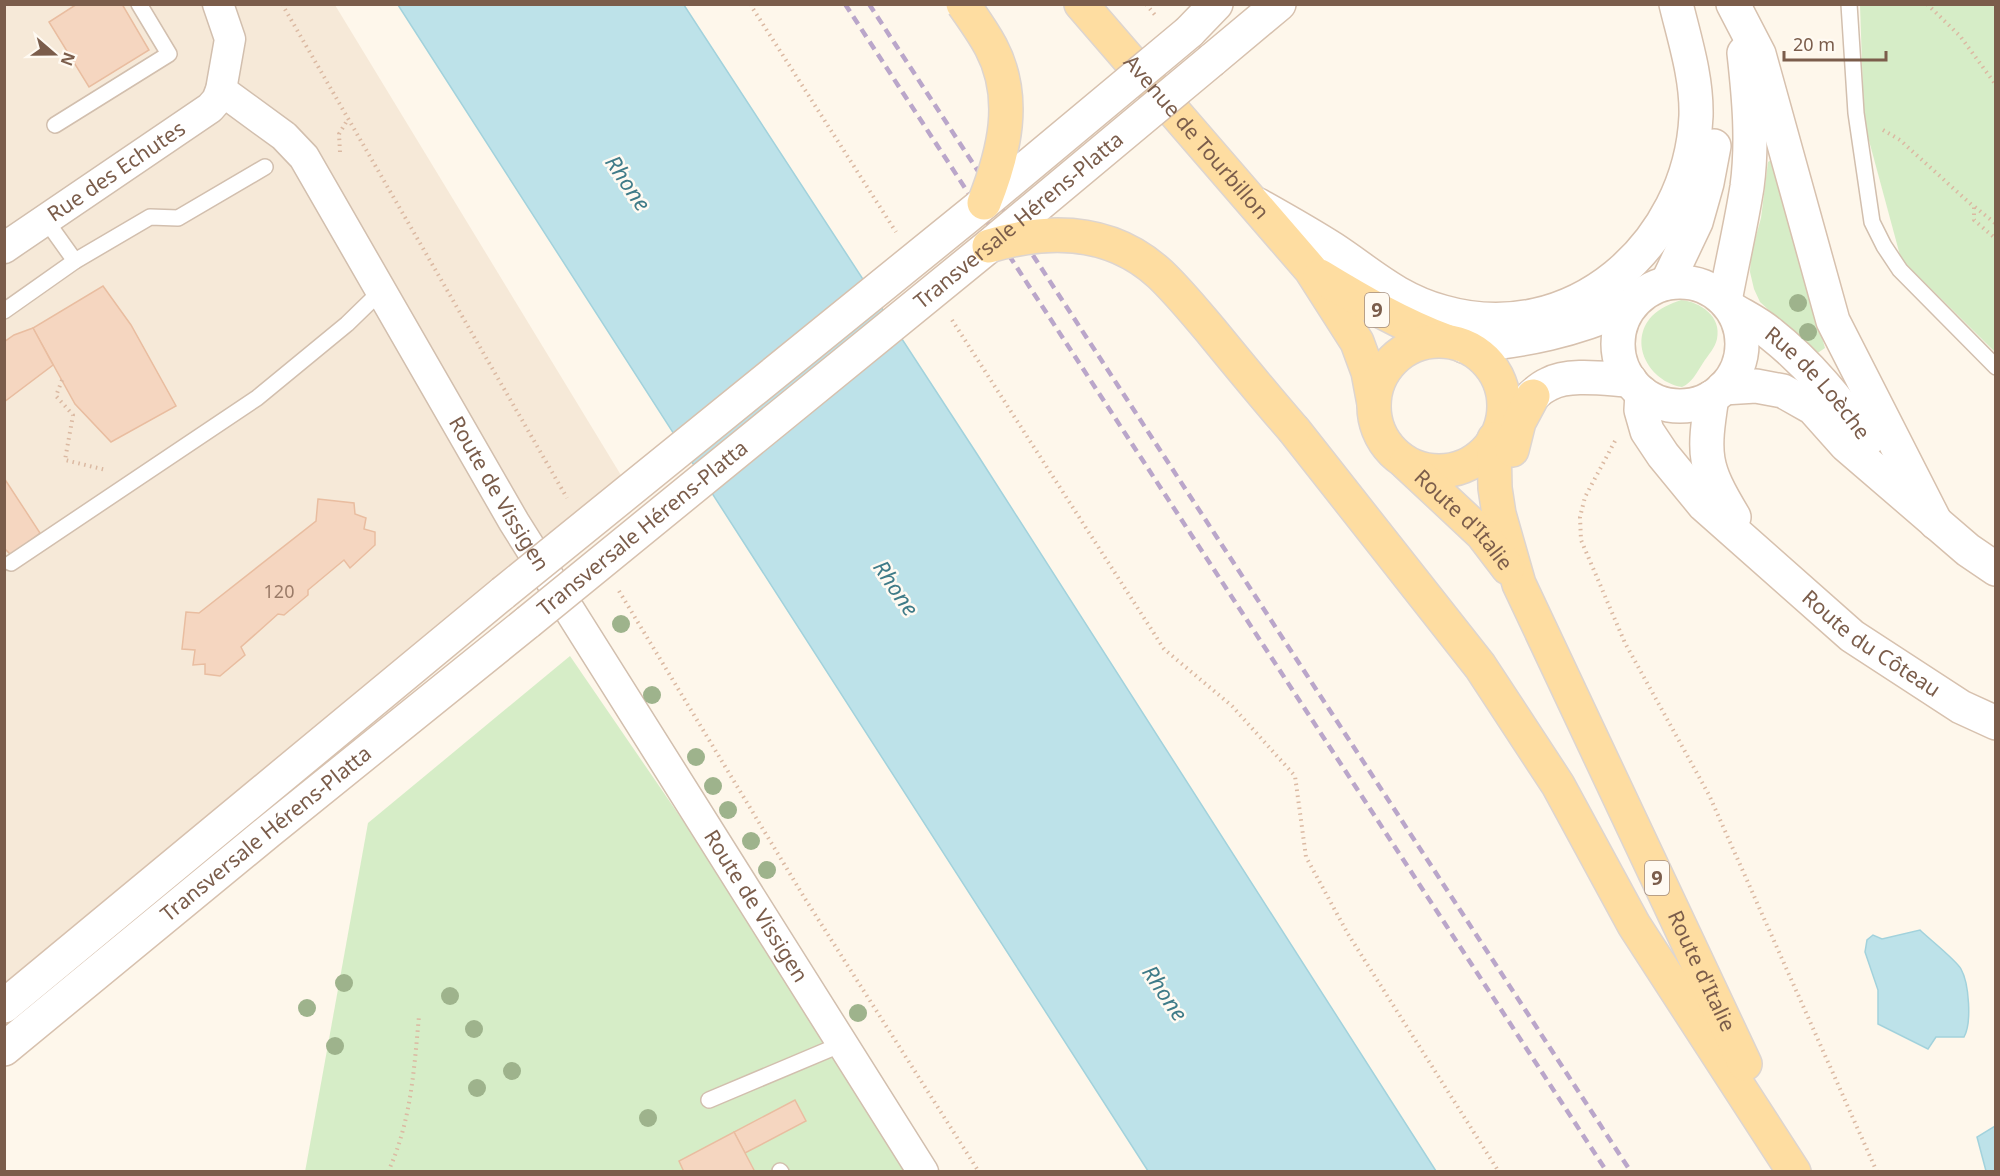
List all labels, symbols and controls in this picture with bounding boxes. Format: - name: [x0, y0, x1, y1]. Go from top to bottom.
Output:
- north arrow: [24, 24, 84, 84]
- scale bar: [1784, 24, 1886, 62]
- text: 20 m: [1793, 32, 1835, 56]
- street label: Avenue de Tourbillon: [1118, 48, 1276, 225]
- text: N: [56, 49, 81, 69]
- street label: Rue des Echutes: [41, 114, 190, 228]
- street label: Transversale Hérens-Platta: [908, 125, 1129, 315]
- water label: Rhone: [599, 149, 658, 216]
- road number: 9: [1365, 293, 1389, 327]
- street label: Rue de Loèche: [1759, 319, 1877, 445]
- street label: Route de Vissigen: [443, 411, 556, 576]
- street label: Transversale Hérens-Platta: [531, 433, 753, 622]
- street label: Route d'Italie: [1409, 463, 1520, 575]
- water label: Rhone: [867, 554, 926, 621]
- house number: 120: [264, 579, 294, 603]
- street label: Route du Côteau: [1796, 583, 1946, 703]
- street label: Transversale Hérens-Platta: [154, 739, 377, 927]
- street label: Route de Vissigen: [698, 824, 815, 987]
- road number: 9: [1645, 861, 1669, 895]
- street label: Route d'Italie: [1662, 906, 1743, 1036]
- water label: Rhone: [1136, 959, 1195, 1026]

